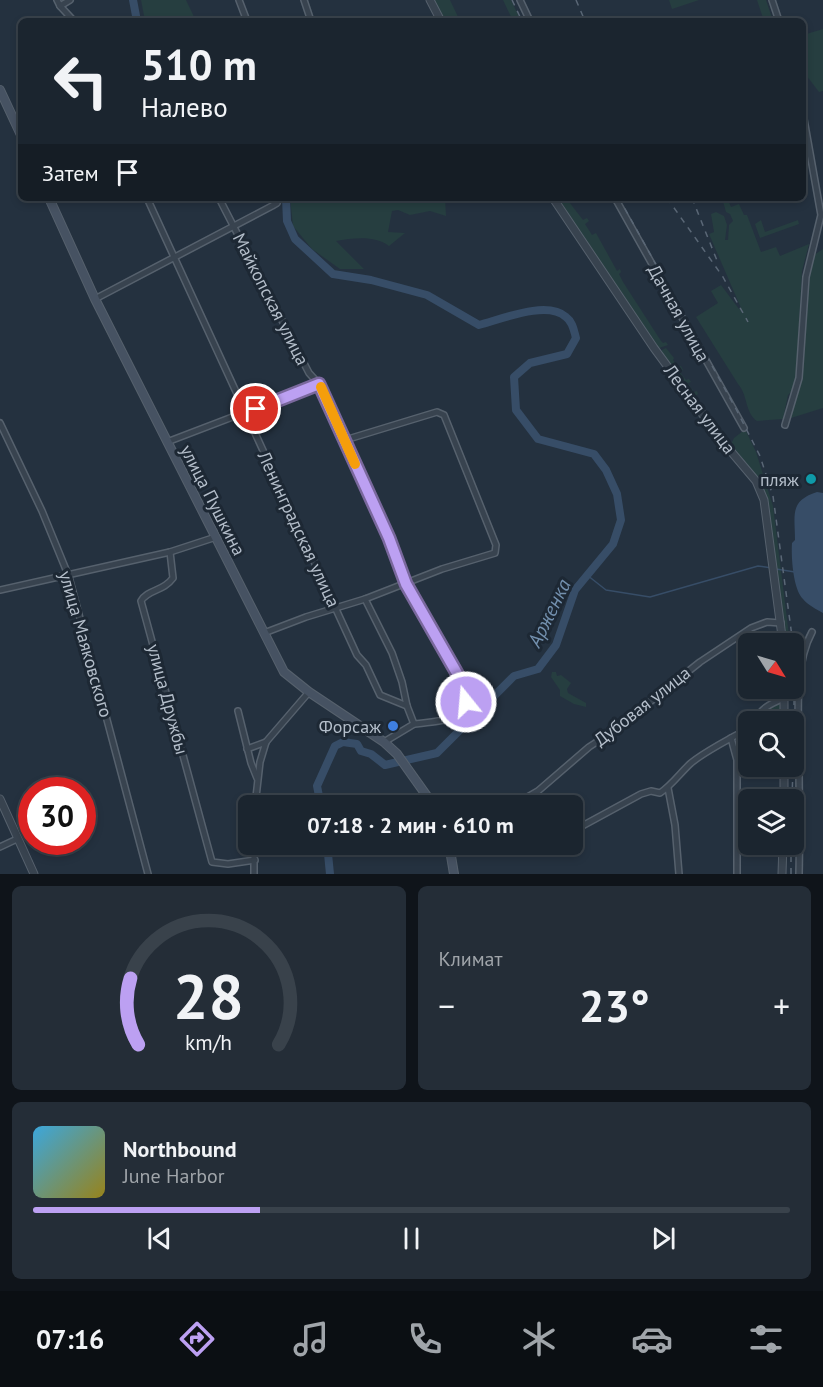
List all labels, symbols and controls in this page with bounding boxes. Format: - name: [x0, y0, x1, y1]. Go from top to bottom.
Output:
- text: 510 m: [141, 37, 257, 92]
- icon: left: [42, 42, 120, 120]
- text: Налево: [141, 90, 228, 124]
- icon: arrive: [111, 156, 144, 189]
- text: Затем: [42, 159, 99, 187]
- street label: Майкопская улица: [228, 229, 314, 369]
- street label: Дачная улица: [643, 260, 715, 366]
- street label: Лесная улица: [658, 359, 741, 458]
- pin: [230, 383, 281, 434]
- icon: arrive: [239, 392, 272, 425]
- street label: улица Пушкина: [175, 441, 251, 559]
- street label: Ленинградская улица: [252, 446, 345, 611]
- place label: пляж: [760, 468, 799, 491]
- marker: пляж: [804, 472, 818, 486]
- street label: улица Маяковского: [54, 568, 118, 720]
- water label: Арженка: [521, 574, 577, 652]
- north arrow: [738, 633, 804, 699]
- map controls: [738, 633, 804, 855]
- street label: улица Дружбы: [142, 641, 194, 757]
- street label: Дубовая улица: [589, 661, 695, 751]
- position arrow: [434, 670, 498, 734]
- button: search: [738, 711, 804, 777]
- place label: Форсаж: [319, 715, 381, 738]
- marker: Форсаж: [386, 719, 400, 733]
- speed limit sign: 30: [18, 777, 96, 855]
- button: layers: [738, 789, 804, 855]
- text: 07:18 · 2 мин · 610 m: [307, 811, 514, 839]
- text: Климат: [439, 946, 502, 972]
- text: 28: [173, 955, 244, 1036]
- text: 23°: [579, 976, 650, 1034]
- text: −: [439, 984, 455, 1027]
- text: +: [773, 984, 790, 1027]
- text: km/h: [185, 1028, 232, 1056]
- text: Northbound: [123, 1135, 237, 1163]
- text: June Harbor: [123, 1163, 225, 1189]
- icon: previous: [143, 1222, 176, 1255]
- icon: pause: [395, 1222, 428, 1255]
- icon: next: [647, 1222, 680, 1255]
- icon: directions: [176, 1318, 218, 1360]
- icon: music: [290, 1318, 332, 1360]
- icon: phone: [404, 1318, 446, 1360]
- icon: climate: [518, 1318, 560, 1360]
- icon: car: [631, 1318, 673, 1360]
- icon: filters: [745, 1318, 787, 1360]
- text: 07:16: [36, 1322, 104, 1356]

